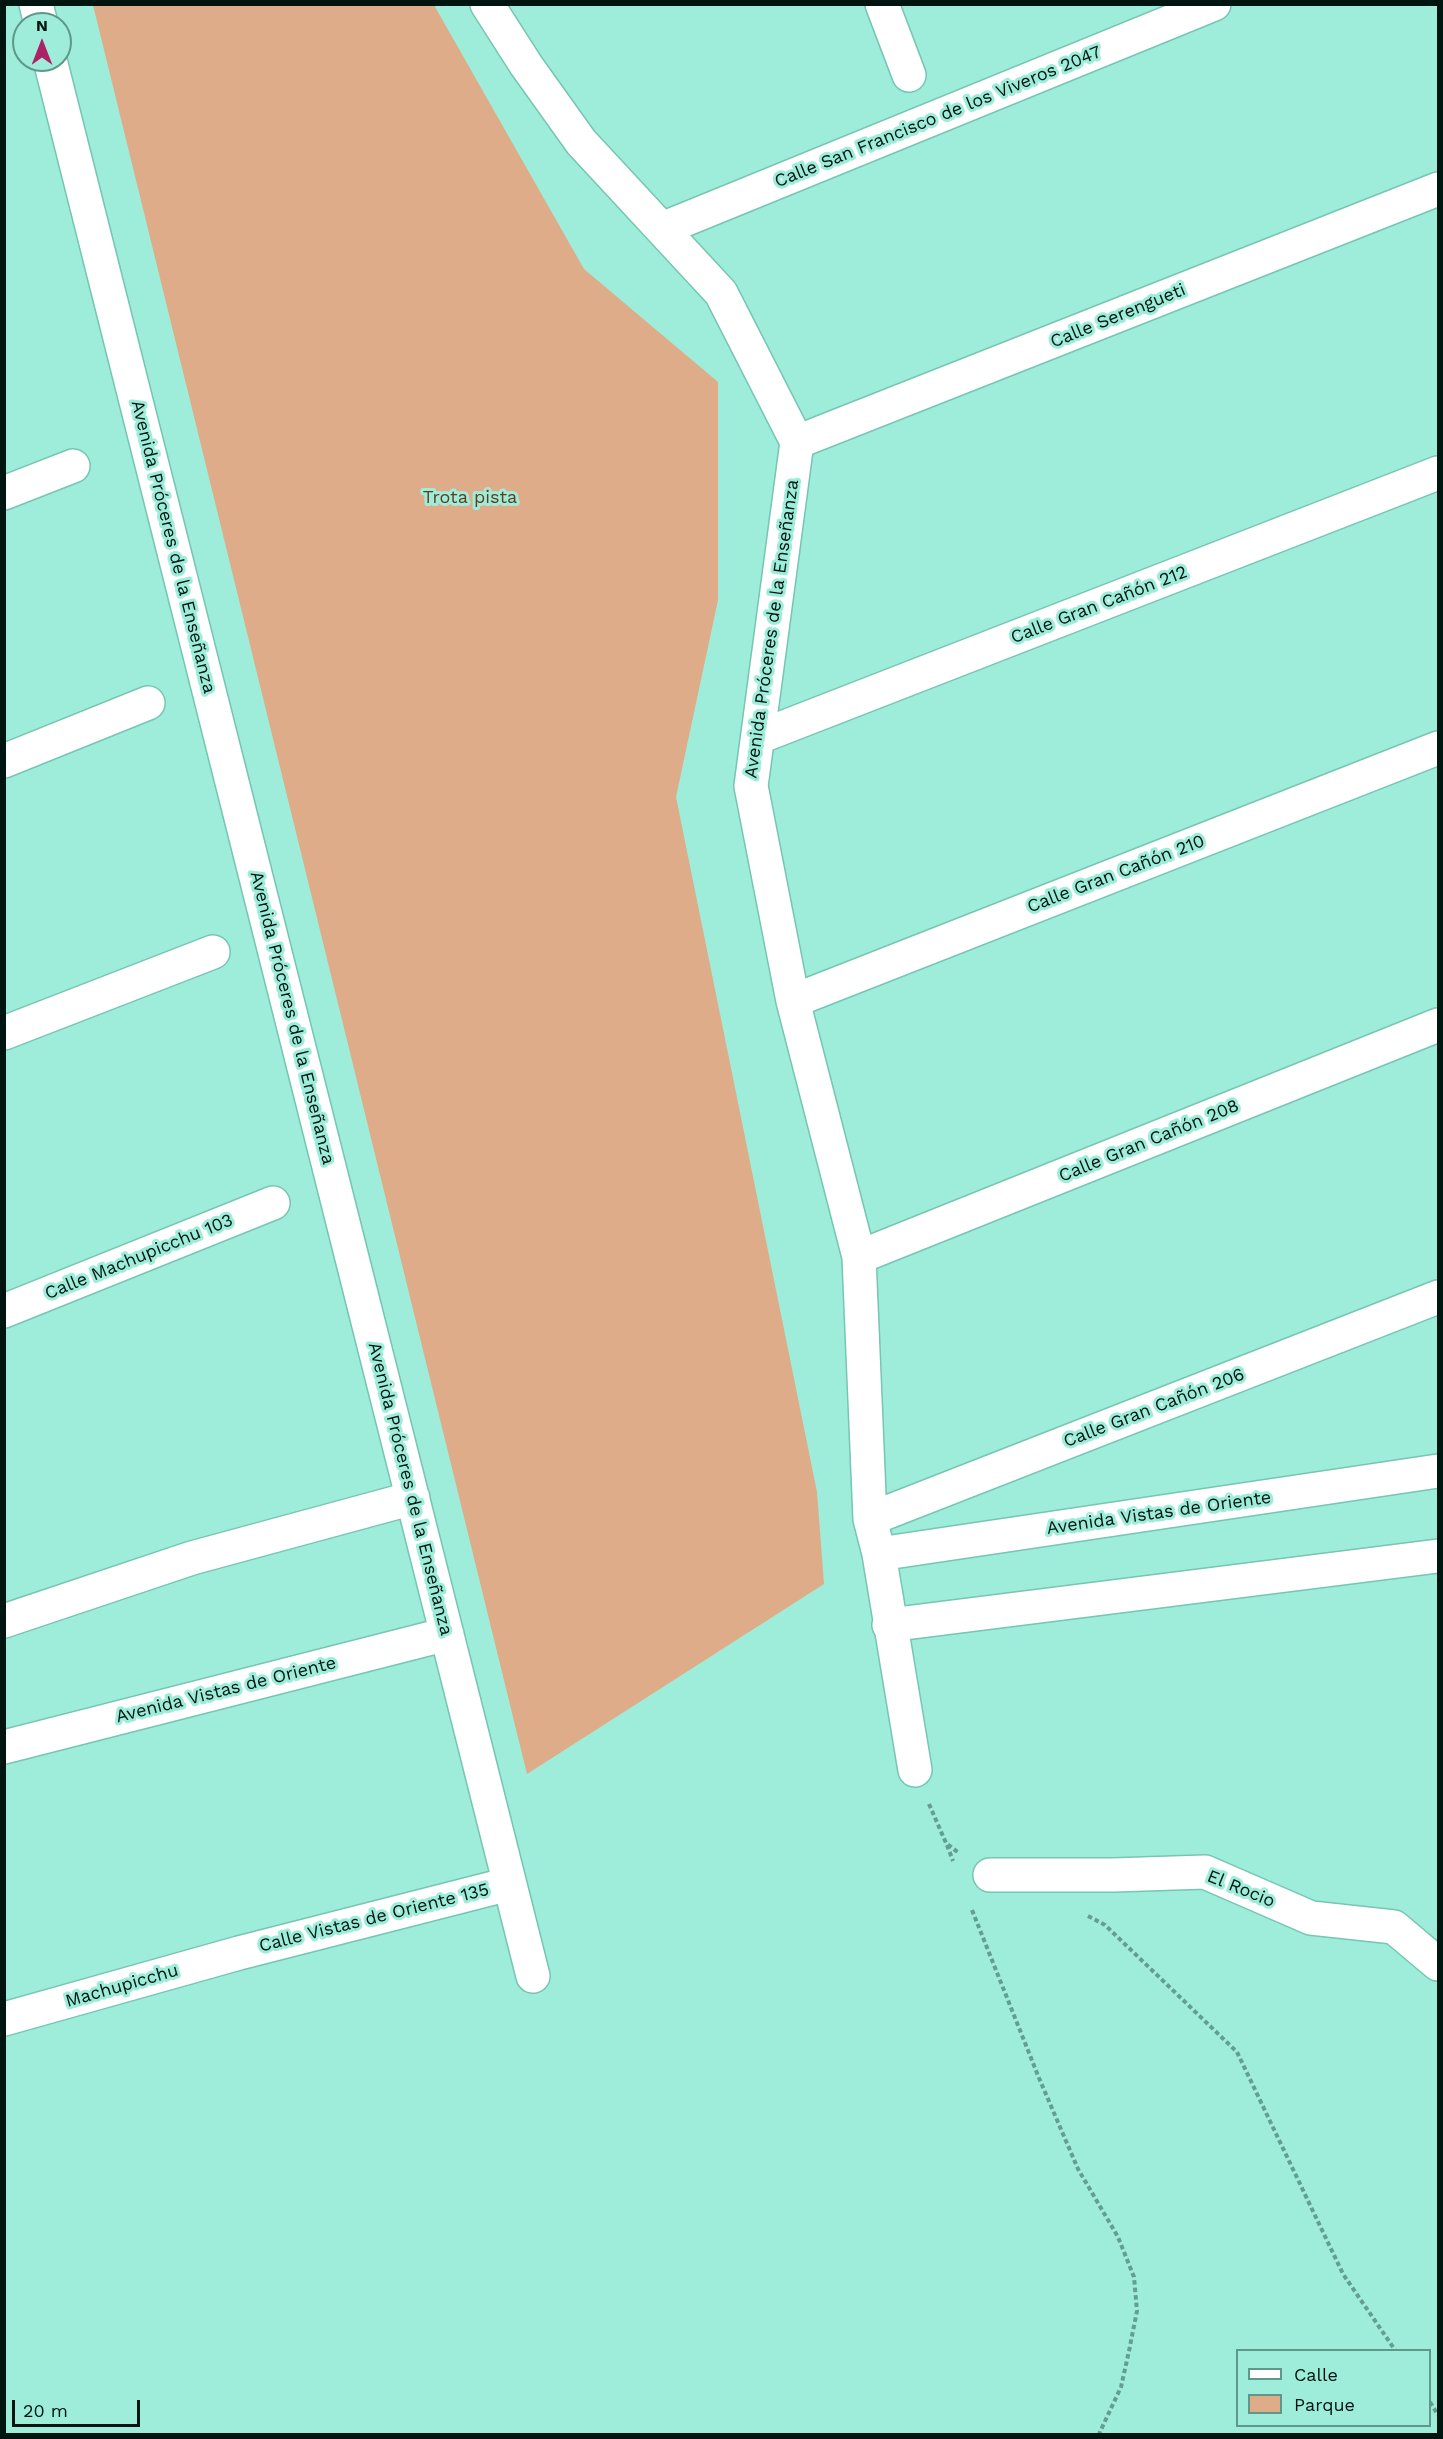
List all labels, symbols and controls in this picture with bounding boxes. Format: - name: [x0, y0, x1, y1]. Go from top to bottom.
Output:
- north arrow: [12, 12, 72, 72]
- text: N: [36, 16, 48, 35]
- street label: Calle San Francisco de los Viveros 2047: [772, 41, 1104, 193]
- street label: Calle Serengueti: [1047, 279, 1189, 353]
- street label: Avenida Próceres de la Enseñanza: [126, 398, 220, 696]
- street label: Avenida Próceres de la Enseñanza: [740, 478, 804, 780]
- park label: Trota pista: [423, 487, 517, 509]
- street label: Calle Gran Cañón 212: [1008, 561, 1190, 649]
- street label: Calle Gran Cañón 210: [1024, 830, 1208, 918]
- street label: Avenida Próceres de la Enseñanza: [245, 869, 339, 1167]
- street label: Calle Gran Cañón 208: [1056, 1095, 1242, 1187]
- street label: Calle Machupicchu 103: [42, 1209, 236, 1305]
- street label: Avenida Próceres de la Enseñanza: [363, 1340, 457, 1638]
- street label: Calle Gran Cañón 206: [1060, 1364, 1248, 1452]
- street label: Avenida Vistas de Oriente: [1045, 1487, 1273, 1539]
- street label: Avenida Vistas de Oriente: [113, 1652, 339, 1728]
- street label: El Rocio: [1204, 1866, 1278, 1912]
- street label: Calle Vistas de Oriente 135: [257, 1879, 491, 1957]
- street label: Machupicchu: [63, 1960, 181, 2012]
- legend: [1236, 2349, 1431, 2427]
- text: Calle: [1294, 2364, 1338, 2385]
- scale bar: [15, 2388, 142, 2426]
- text: Parque: [1294, 2394, 1355, 2415]
- text: 20 m: [23, 2400, 68, 2421]

